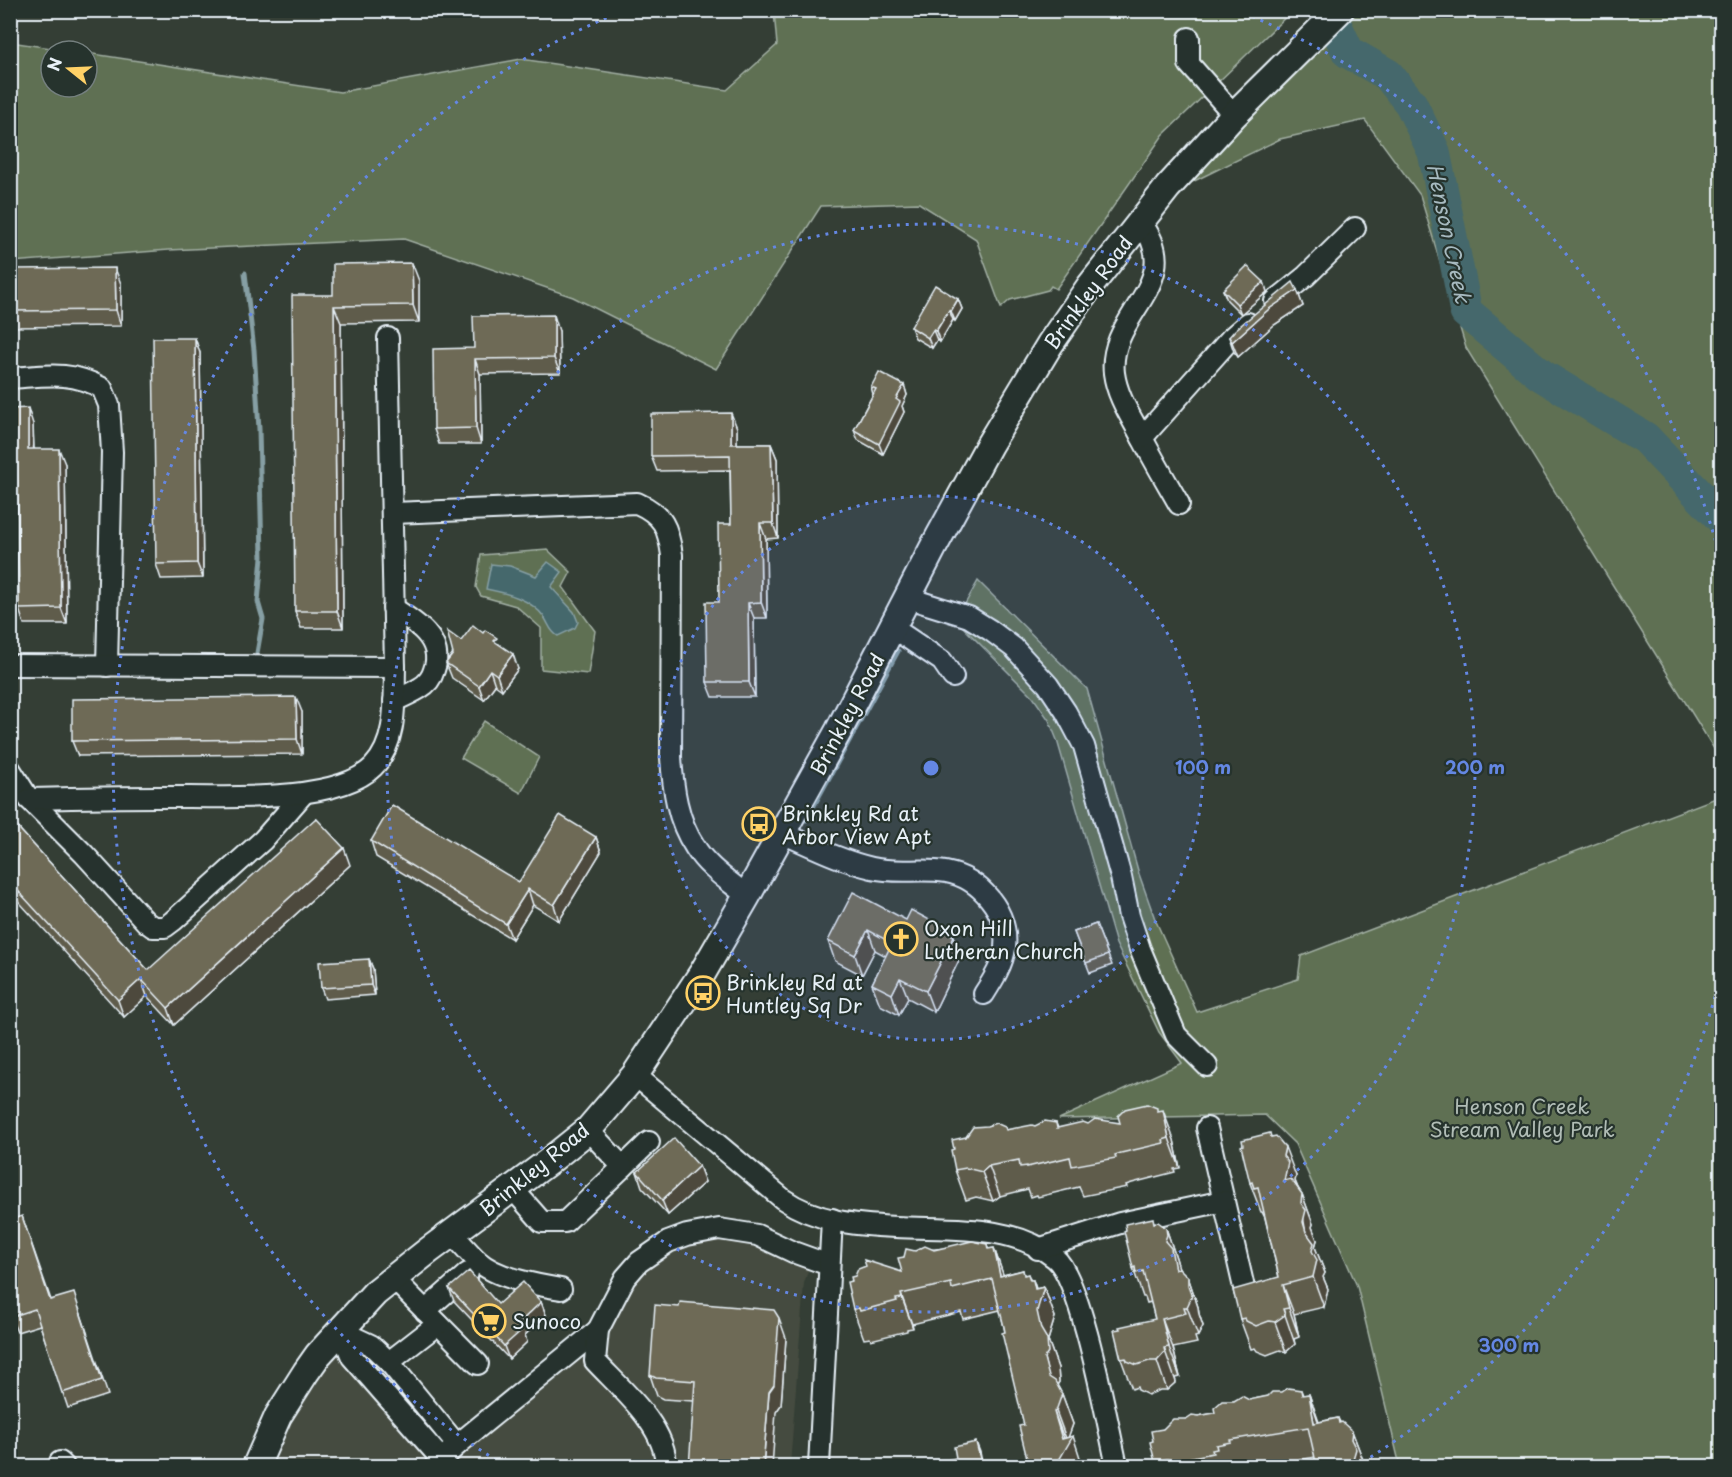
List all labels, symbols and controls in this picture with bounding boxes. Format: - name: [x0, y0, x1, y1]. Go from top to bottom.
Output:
- north arrow: [39, 39, 99, 99]
- text: N: [40, 54, 67, 74]
- water label: Henson Creek: [1420, 160, 1481, 307]
- street label: Brinkley Road: [1036, 229, 1140, 355]
- street label: Brinkley Road: [802, 648, 892, 780]
- text: 100 m: [1175, 753, 1231, 780]
- text: 200 m: [1445, 753, 1505, 780]
- centre of rings: [921, 758, 941, 778]
- place label: Brinkley Rd at Arbor View Apt: [782, 798, 931, 851]
- bus stop icon: Brinkley Rd at Arbor View Apt: [741, 806, 777, 842]
- place label: Oxon Hill Lutheran Church: [924, 913, 1084, 966]
- church icon: Oxon Hill Lutheran Church: [883, 921, 919, 957]
- place label: Brinkley Rd at Huntley Sq Dr: [726, 967, 863, 1020]
- bus stop icon: Brinkley Rd at Huntley Sq Dr: [685, 975, 721, 1011]
- park label: Henson Creek Stream Valley Park: [1429, 1091, 1615, 1144]
- street label: Brinkley Road: [472, 1115, 596, 1223]
- supermarket icon: Sunoco: [471, 1303, 507, 1339]
- place label: Sunoco: [512, 1306, 581, 1336]
- text: 300 m: [1479, 1331, 1539, 1358]

